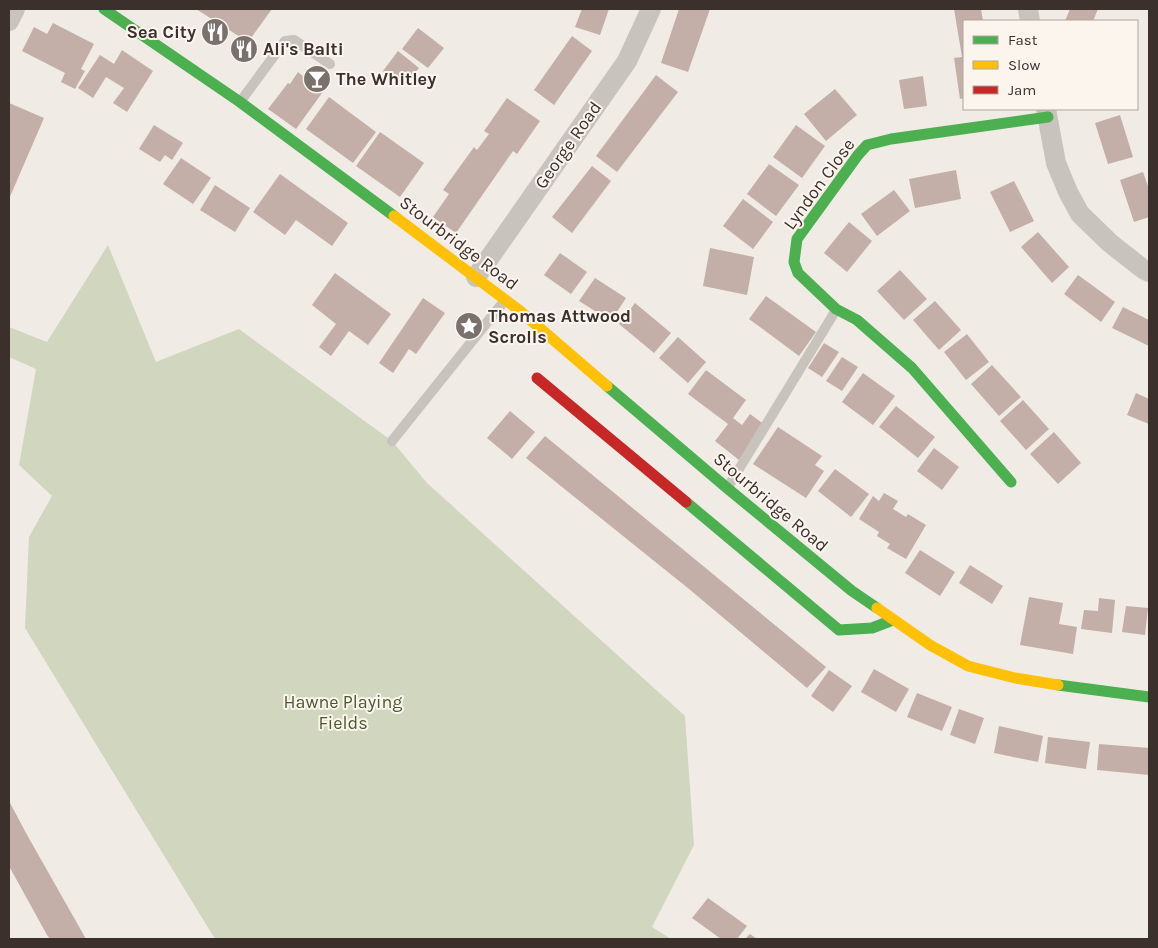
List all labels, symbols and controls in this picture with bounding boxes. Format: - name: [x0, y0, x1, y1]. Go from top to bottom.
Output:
- restaurant icon: Sea City: [200, 17, 230, 47]
- legend: [963, 20, 1138, 110]
- place label: Sea City: [126, 21, 196, 43]
- text: Fast: [1008, 31, 1038, 49]
- restaurant icon: Ali's Balti: [229, 34, 259, 64]
- place label: Ali's Balti: [263, 38, 344, 60]
- text: Slow: [1008, 56, 1040, 74]
- bar icon: The Whitley: [302, 64, 332, 94]
- place label: The Whitley: [336, 68, 436, 90]
- text: Jam: [1008, 81, 1036, 99]
- street label: George Road: [530, 97, 606, 193]
- street label: Lyndon Close: [779, 134, 859, 234]
- street label: Stourbridge Road: [395, 191, 523, 295]
- place label: Thomas Attwood Scrolls: [488, 305, 631, 348]
- place icon: Thomas Attwood Scrolls: [454, 311, 484, 341]
- street label: Stourbridge Road: [709, 448, 833, 556]
- park label: Hawne Playing Fields: [283, 691, 403, 734]

